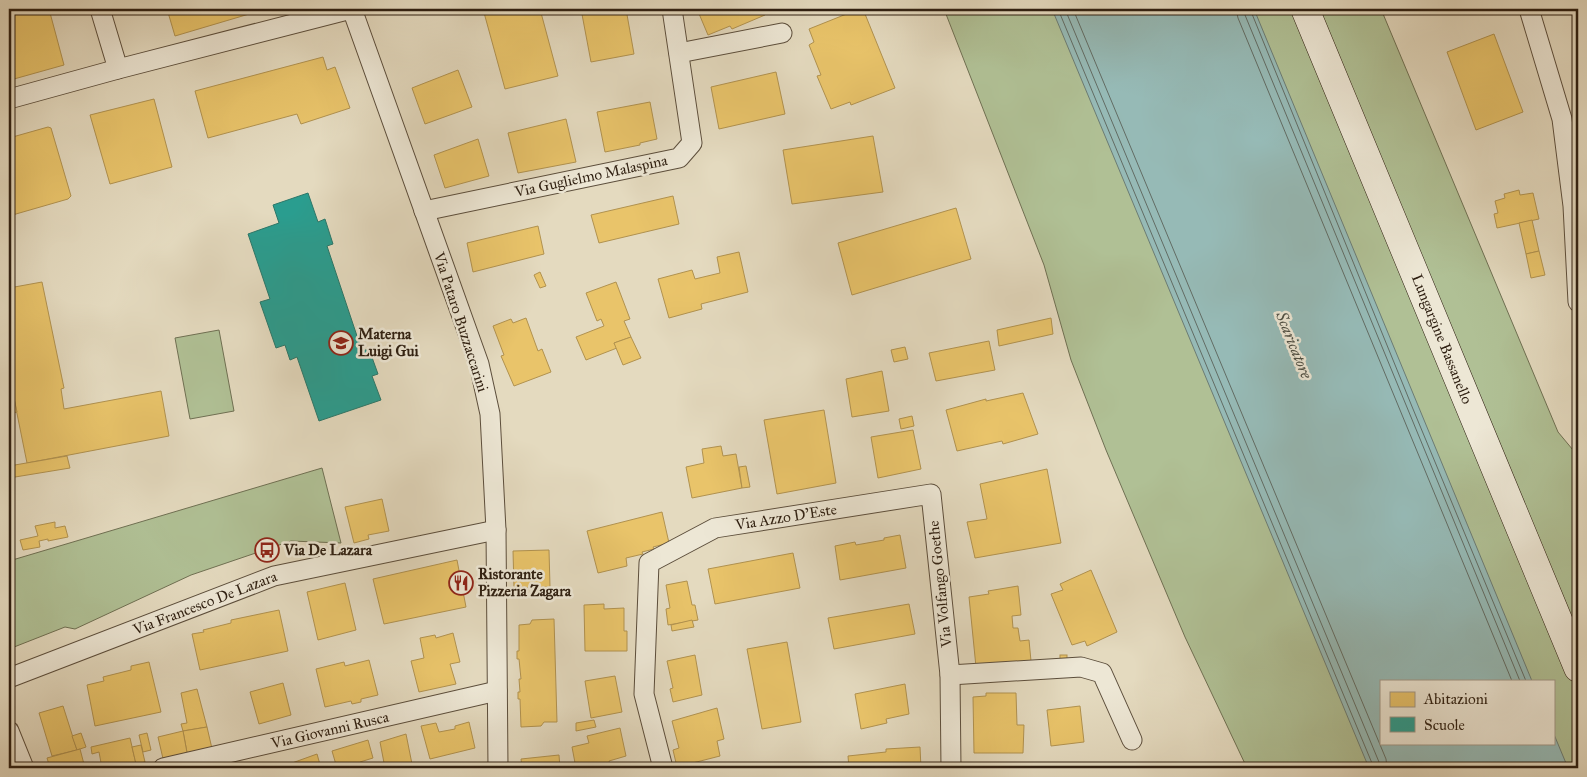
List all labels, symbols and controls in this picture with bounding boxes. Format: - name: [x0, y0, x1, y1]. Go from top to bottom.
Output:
- street label: Via Guglielmo Malaspina: [512, 151, 670, 201]
- street label: Via Pataro Buzzaccarini: [430, 249, 492, 394]
- street label: Lungargine Bassanello: [1408, 271, 1476, 407]
- water label: Scaricatore: [1272, 308, 1316, 382]
- place label: Materna Luigi Gui: [358, 325, 419, 361]
- school or university icon: Materna Luigi Gui: [328, 330, 354, 356]
- street label: Via Azzo D'Este: [733, 500, 838, 534]
- street label: Via Volfango Goethe: [924, 520, 956, 649]
- bus stop icon: Via De Lazara: [254, 537, 280, 563]
- place label: Via De Lazara: [283, 541, 373, 559]
- place label: Ristorante Pizzeria Zagara: [478, 565, 572, 601]
- street label: Via Francesco De Lazara: [129, 567, 280, 639]
- restaurant icon: Ristorante Pizzeria Zagara: [448, 570, 474, 596]
- legend: [1380, 680, 1554, 744]
- text: Abitazioni: [1423, 690, 1488, 708]
- street label: Via Giovanni Rusca: [268, 708, 391, 753]
- text: Scuole: [1424, 716, 1465, 734]

